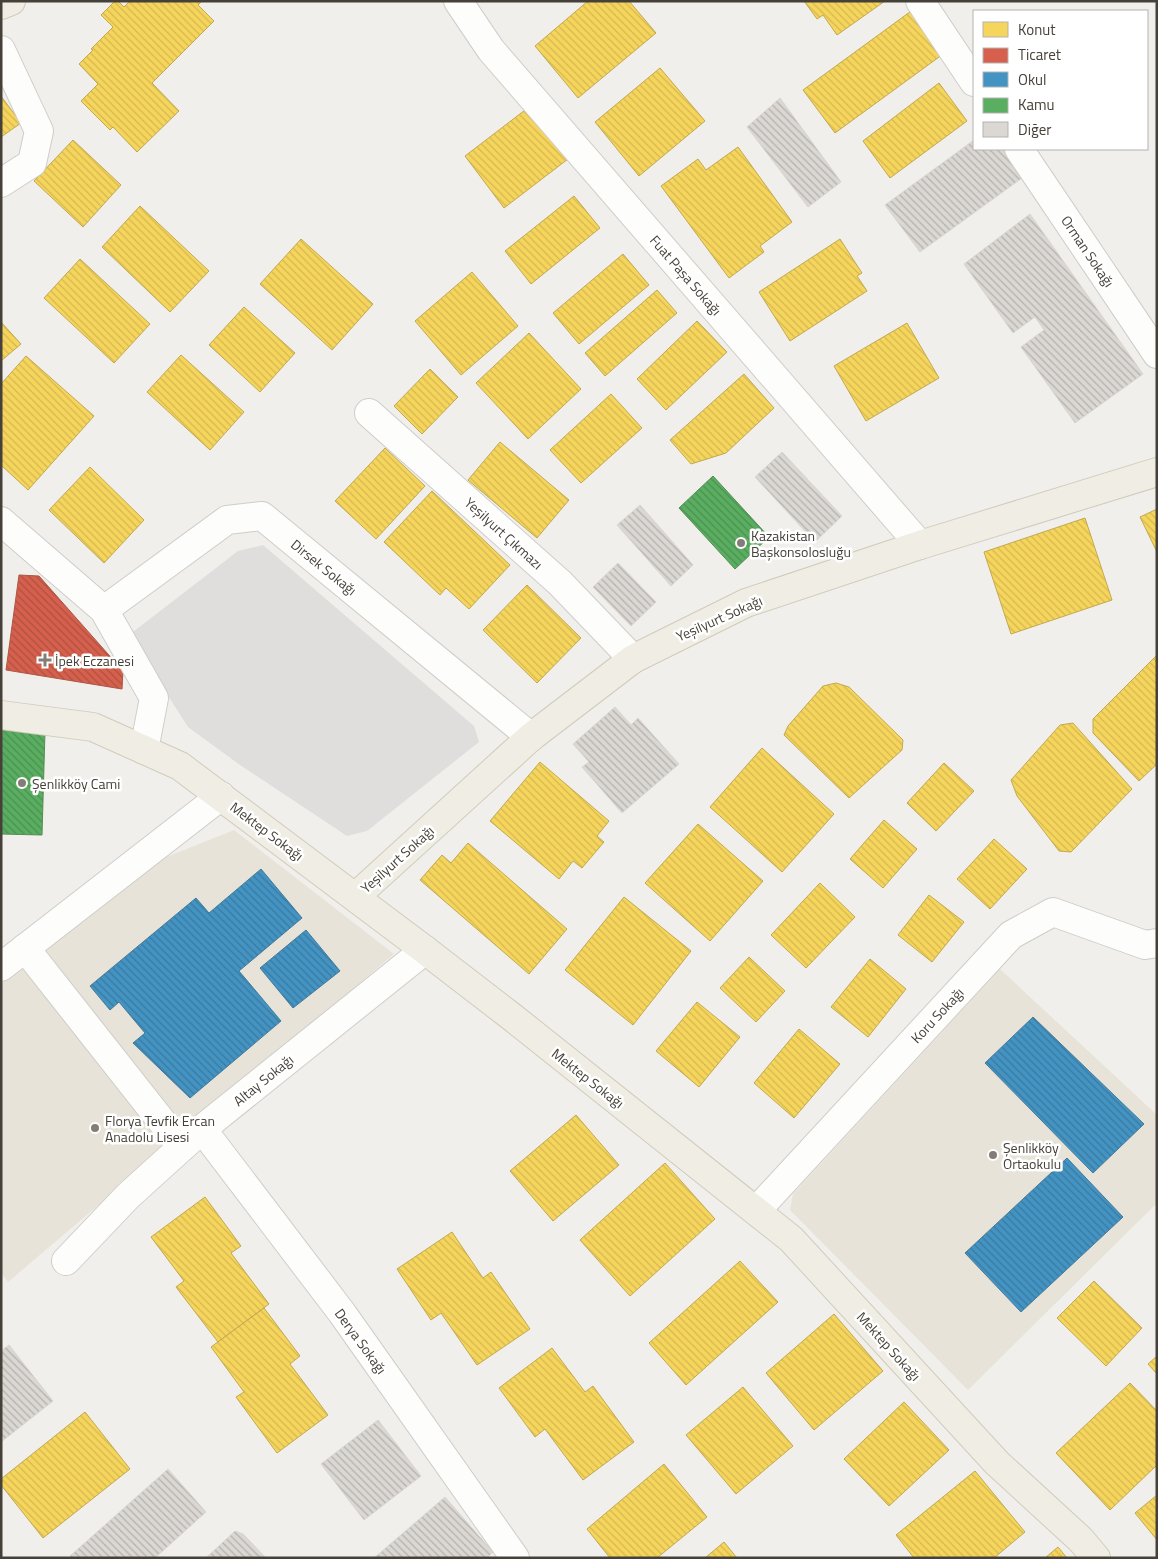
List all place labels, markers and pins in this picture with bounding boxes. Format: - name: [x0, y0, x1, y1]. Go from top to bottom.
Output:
- place label: Kazakistan Başkonsolosluğu: [751, 525, 851, 562]
- marker: Kazakistan Başkonsolosluğu: [735, 537, 747, 549]
- place label: İpek Eczanesi: [55, 650, 134, 671]
- marker: İpek Eczanesi: [39, 654, 51, 666]
- place label: Şenlikköy Cami: [32, 773, 120, 794]
- marker: Şenlikköy Cami: [16, 777, 28, 789]
- place label: Florya Tevfik Ercan Anadolu Lisesi: [105, 1110, 215, 1147]
- marker: Florya Tevfik Ercan Anadolu Lisesi: [89, 1122, 101, 1134]
- place label: Şenlikköy Ortaokulu: [1003, 1137, 1061, 1174]
- marker: Şenlikköy Ortaokulu: [987, 1149, 999, 1161]

